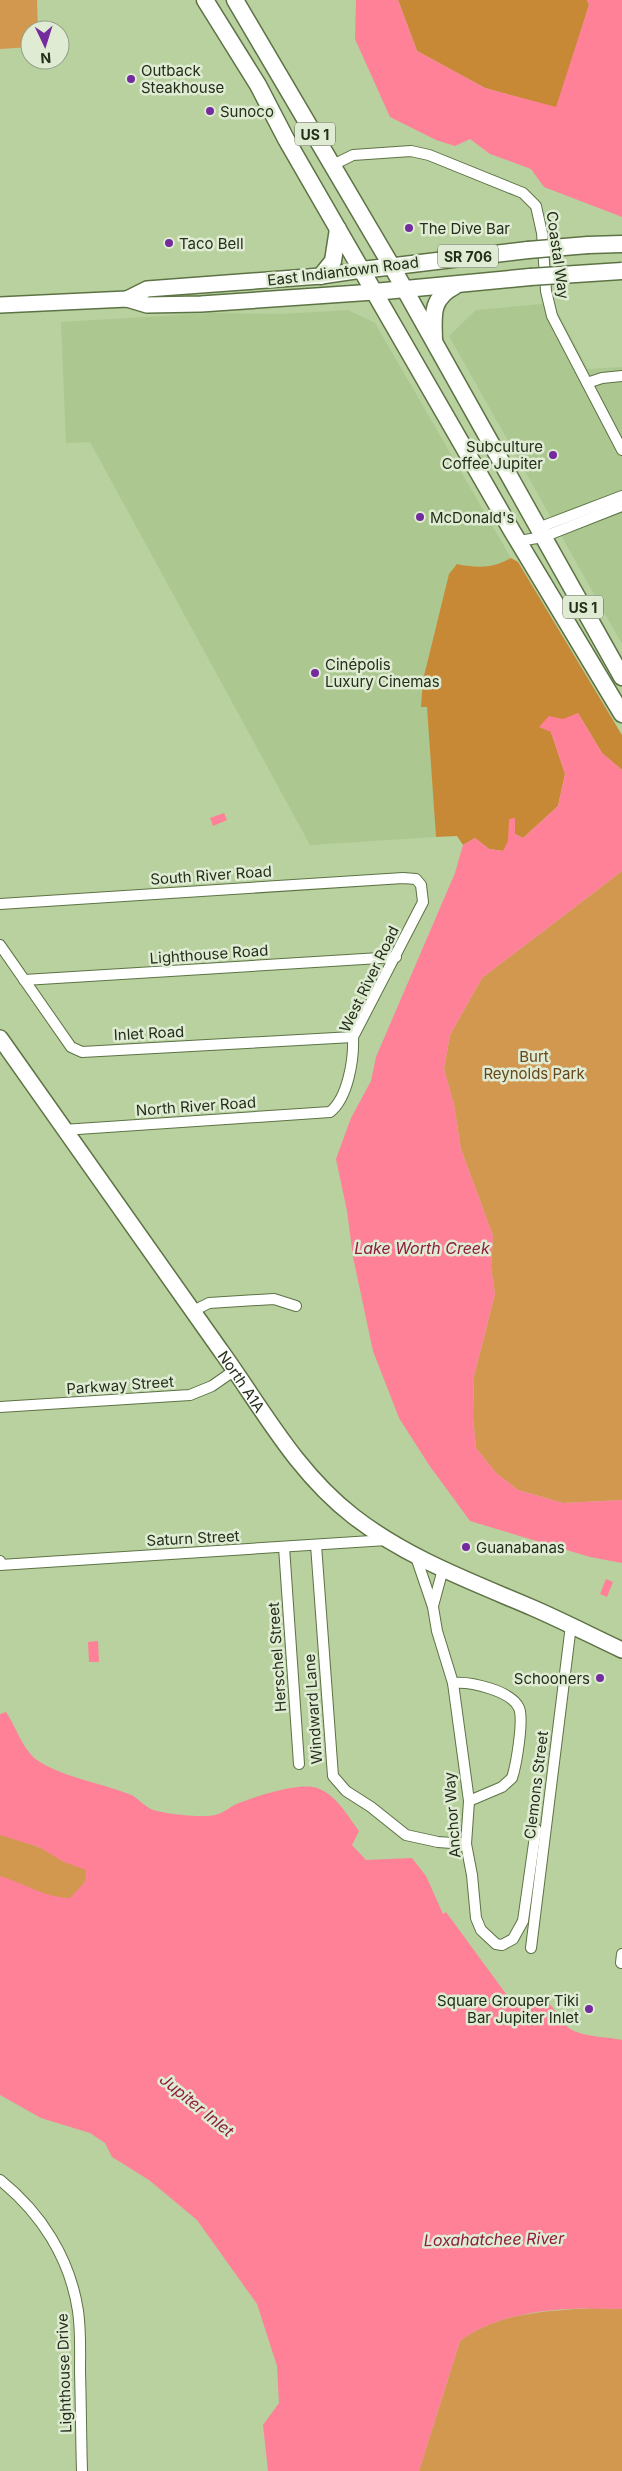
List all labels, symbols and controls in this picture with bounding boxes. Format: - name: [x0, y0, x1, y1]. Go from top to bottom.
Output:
- north arrow: [20, 20, 70, 70]
- text: N: [40, 50, 52, 67]
- place label: Outback Steakhouse: [141, 61, 224, 97]
- marker: Outback Steakhouse: [125, 73, 137, 85]
- place label: Sunoco: [220, 102, 274, 121]
- marker: Sunoco: [204, 105, 216, 117]
- road number: US 1: [295, 122, 335, 146]
- street label: Coastal Way: [542, 210, 574, 301]
- place label: The Dive Bar: [419, 219, 510, 238]
- marker: The Dive Bar: [403, 222, 415, 234]
- place label: Taco Bell: [179, 234, 244, 253]
- marker: Taco Bell: [163, 237, 175, 249]
- road number: SR 706: [438, 245, 498, 268]
- street label: East Indiantown Road: [266, 252, 420, 290]
- place label: Subculture Coffee Jupiter: [442, 437, 543, 473]
- marker: Subculture Coffee Jupiter: [547, 449, 559, 461]
- place label: McDonald's: [430, 508, 515, 527]
- marker: McDonald's: [414, 511, 426, 523]
- road number: US 1: [563, 596, 603, 618]
- place label: Cinépolis Luxury Cinemas: [325, 655, 440, 691]
- marker: Cinépolis Luxury Cinemas: [309, 667, 321, 679]
- street label: South River Road: [150, 861, 272, 889]
- street label: West River Road: [335, 923, 403, 1035]
- street label: Lighthouse Road: [149, 940, 269, 968]
- street label: Inlet Road: [113, 1022, 185, 1044]
- park label: Burt Reynolds Park: [483, 1047, 585, 1083]
- street label: North River Road: [135, 1092, 257, 1120]
- water label: Lake Worth Creek: [354, 1238, 490, 1258]
- street label: North A1A: [214, 1347, 269, 1416]
- street label: Parkway Street: [66, 1372, 174, 1398]
- street label: Saturn Street: [146, 1526, 240, 1550]
- place label: Guanabanas: [476, 1538, 565, 1557]
- marker: Guanabanas: [460, 1541, 472, 1553]
- street label: Herschel Street: [264, 1601, 290, 1712]
- street label: Windward Lane: [300, 1653, 326, 1765]
- place label: Schooners: [514, 1669, 590, 1688]
- marker: Schooners: [594, 1672, 606, 1684]
- street label: Clemons Street: [520, 1730, 552, 1840]
- street label: Anchor Way: [439, 1771, 464, 1859]
- place label: Square Grouper Tiki Bar Jupiter Inlet: [437, 1991, 579, 2027]
- marker: Square Grouper Tiki Bar Jupiter Inlet: [583, 2003, 595, 2015]
- water label: Jupiter Inlet: [156, 2069, 239, 2141]
- water label: Loxahatchee River: [424, 2228, 565, 2250]
- street label: Lighthouse Drive: [52, 2313, 76, 2433]

